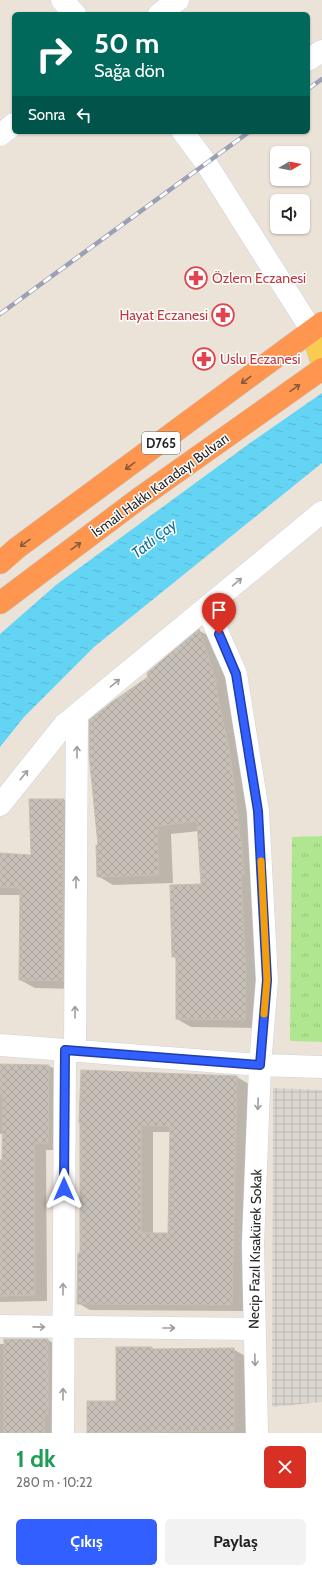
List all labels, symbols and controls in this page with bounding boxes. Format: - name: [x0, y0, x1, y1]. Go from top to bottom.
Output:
- text: 50 m: [94, 26, 159, 60]
- icon: right: [28, 28, 80, 80]
- text: Sağa dön: [94, 60, 165, 82]
- icon: left: [73, 104, 95, 126]
- text: Sonra: [28, 106, 65, 124]
- north arrow: [270, 146, 310, 186]
- map controls: [270, 146, 310, 234]
- button: sound: [270, 194, 310, 234]
- pharmacy icon: Özlem Eczanesi: [183, 265, 209, 291]
- place label: Özlem Eczanesi: [212, 269, 306, 287]
- pharmacy icon: Hayat Eczanesi: [210, 302, 236, 328]
- place label: Hayat Eczanesi: [119, 306, 208, 324]
- pharmacy icon: Uslu Eczanesi: [191, 346, 217, 372]
- place label: Uslu Eczanesi: [220, 350, 301, 368]
- one-way arrow: [240, 376, 251, 384]
- one-way arrow: [289, 384, 300, 392]
- street label: İsmail Hakkı Karadayı Bulvarı: [88, 429, 232, 541]
- road number: D765: [142, 432, 180, 454]
- one-way arrow: [125, 462, 136, 470]
- water label: Tatlı Çay: [128, 515, 181, 562]
- one-way arrow: [20, 538, 31, 547]
- one-way arrow: [70, 542, 81, 550]
- one-way arrow: [232, 578, 243, 587]
- pin: [202, 593, 236, 634]
- icon: arrive: [208, 599, 230, 621]
- one-way arrow: [110, 679, 121, 687]
- one-way arrow: [73, 746, 81, 759]
- one-way arrow: [20, 769, 29, 780]
- one-way arrow: [72, 876, 80, 889]
- one-way arrow: [71, 1006, 79, 1019]
- one-way arrow: [255, 1097, 262, 1110]
- position arrow: [43, 1168, 85, 1210]
- street label: Necip Fazıl Kısakürek Sokak: [245, 1168, 265, 1329]
- one-way arrow: [59, 1283, 67, 1296]
- one-way arrow: [32, 1323, 45, 1331]
- one-way arrow: [162, 1324, 175, 1332]
- one-way arrow: [251, 1353, 259, 1366]
- one-way arrow: [59, 1388, 67, 1401]
- text: 1 dk: [16, 1444, 56, 1473]
- button: close: [264, 1446, 306, 1488]
- text: 280 m · 10:22: [16, 1474, 93, 1490]
- button: Çıkış: [16, 1519, 157, 1565]
- button: Paylaş: [165, 1519, 306, 1565]

